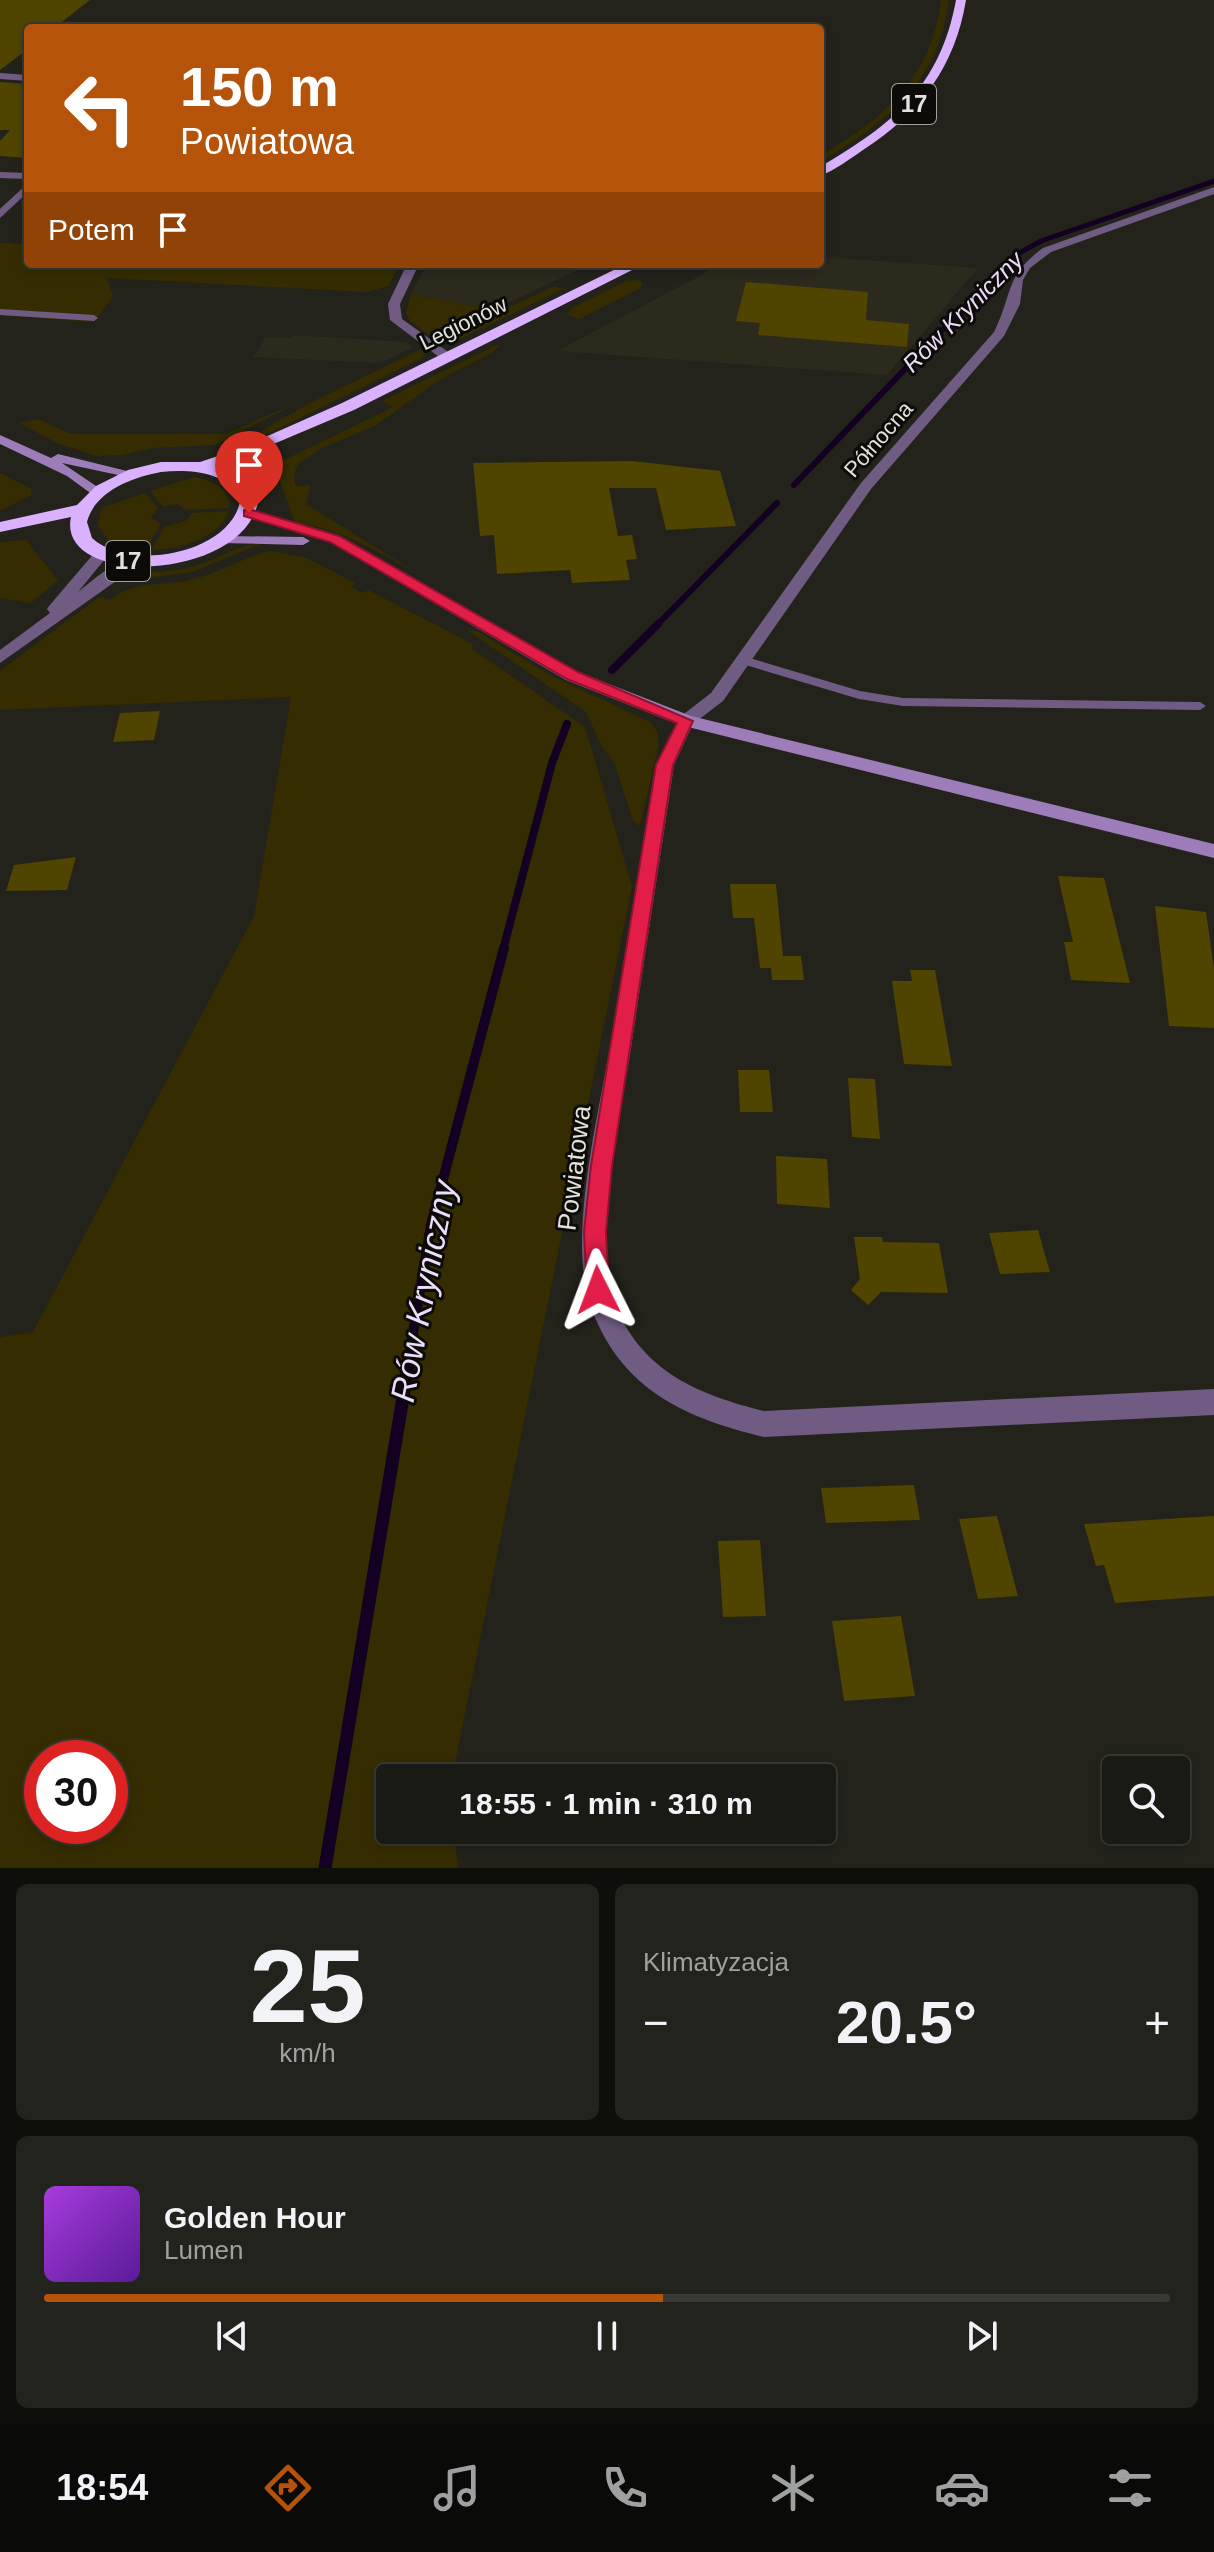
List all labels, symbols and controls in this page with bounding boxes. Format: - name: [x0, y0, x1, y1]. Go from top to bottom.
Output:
- text: 150 m: [180, 55, 339, 118]
- icon: left: [48, 56, 152, 160]
- road number: 17: [892, 84, 936, 124]
- text: Powiatowa: [180, 121, 354, 162]
- icon: arrive: [151, 208, 195, 252]
- text: Potem: [48, 213, 135, 246]
- water label: Rów Kryniczny: [897, 245, 1030, 377]
- street label: Legionów: [415, 292, 511, 355]
- street label: Północna: [839, 396, 918, 482]
- pin: [215, 431, 283, 513]
- icon: arrive: [227, 443, 271, 487]
- road number: 17: [106, 541, 150, 581]
- street label: Powiatowa: [551, 1103, 597, 1232]
- water label: Rów Kryniczny: [383, 1175, 463, 1405]
- position arrow: [556, 1248, 640, 1332]
- speed limit sign: 30: [24, 1740, 128, 1844]
- map controls: [1102, 1756, 1190, 1844]
- button: search: [1102, 1756, 1190, 1844]
- text: 18:55 · 1 min · 310 m: [459, 1787, 753, 1820]
- text: 25: [250, 1928, 365, 2044]
- text: Klimatyzacja: [643, 1947, 789, 1977]
- text: 20.5°: [836, 1989, 977, 2056]
- text: −: [643, 1998, 669, 2047]
- text: +: [1144, 1998, 1170, 2047]
- text: km/h: [279, 2038, 336, 2068]
- text: Golden Hour: [164, 2201, 346, 2234]
- text: Lumen: [164, 2235, 244, 2265]
- icon: previous: [210, 2314, 254, 2358]
- icon: pause: [585, 2314, 629, 2358]
- icon: next: [960, 2314, 1004, 2358]
- icon: directions: [260, 2460, 316, 2516]
- icon: music: [429, 2460, 485, 2516]
- icon: phone: [597, 2460, 653, 2516]
- icon: climate: [765, 2460, 821, 2516]
- icon: car: [934, 2460, 990, 2516]
- icon: filters: [1102, 2460, 1158, 2516]
- text: 18:54: [56, 2467, 148, 2508]

